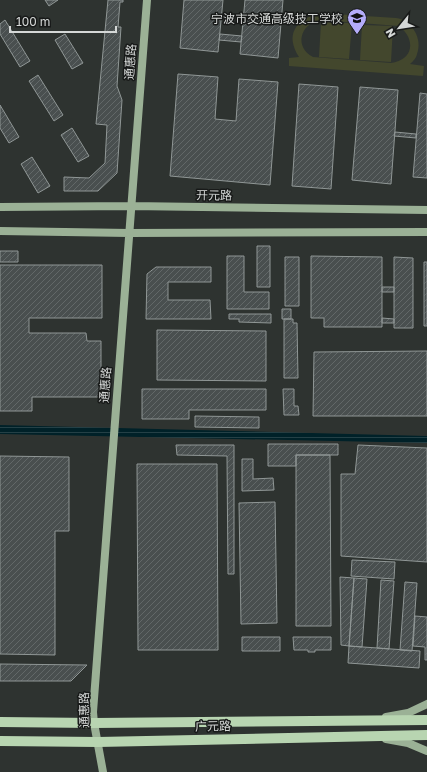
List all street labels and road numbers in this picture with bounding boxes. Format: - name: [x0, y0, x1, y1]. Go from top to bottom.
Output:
- street label: 通惠路: [121, 44, 139, 80]
- street label: 开元路: [196, 187, 232, 203]
- street label: 通惠路: [96, 367, 114, 403]
- street label: 通惠路: [76, 692, 92, 728]
- street label: 广元路: [195, 718, 231, 734]

